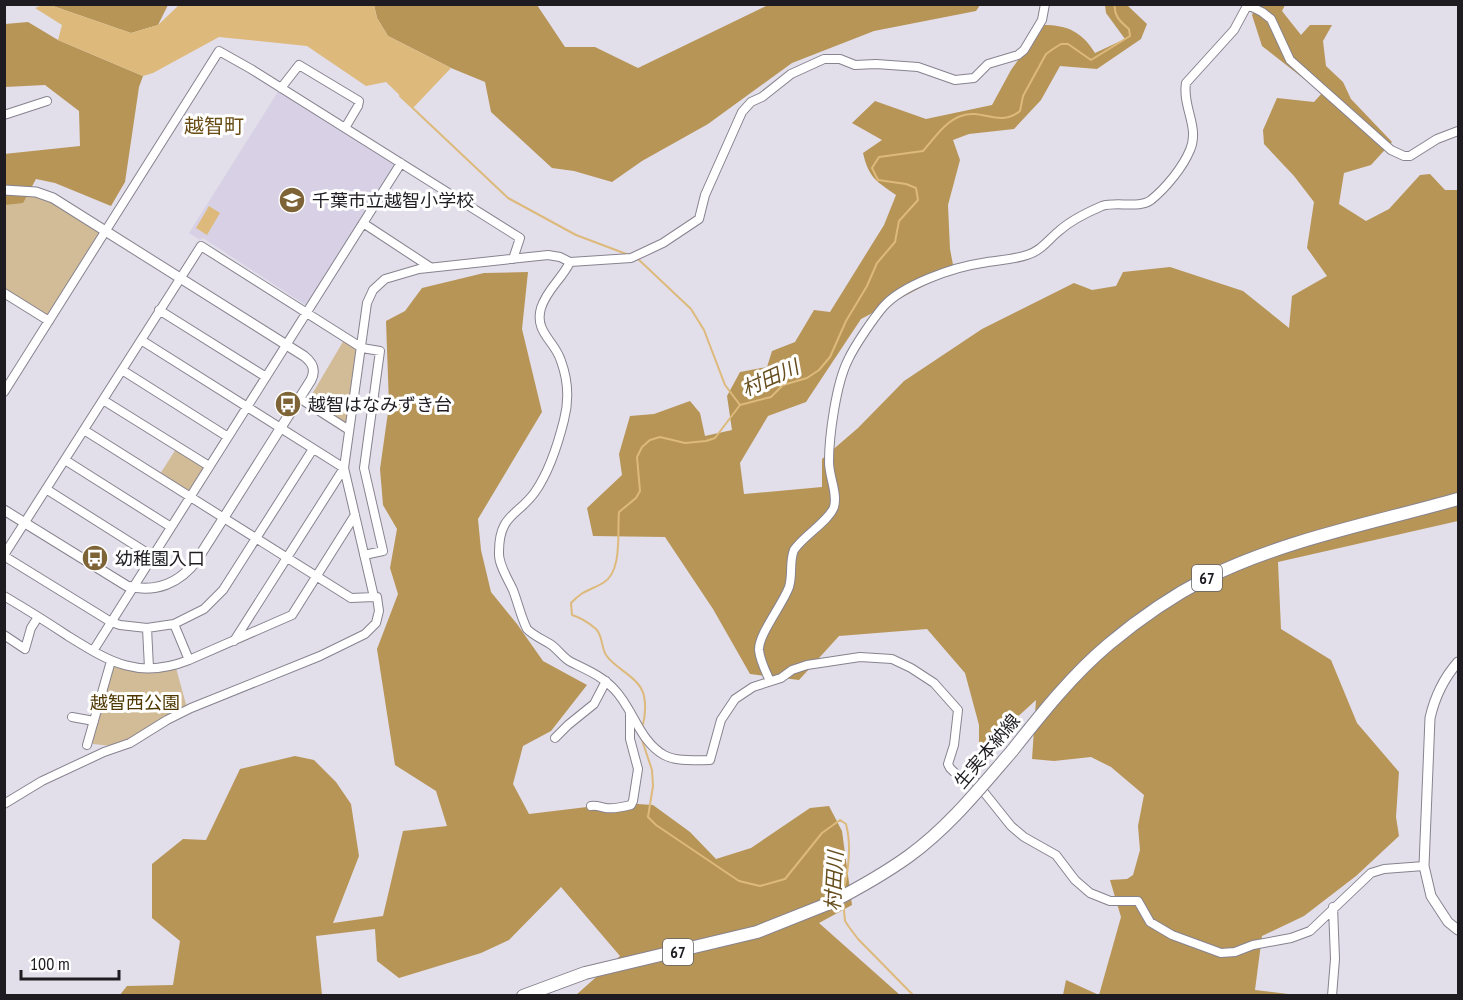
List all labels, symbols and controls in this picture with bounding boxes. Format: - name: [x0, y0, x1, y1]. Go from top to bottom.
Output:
- district label: 越智町: [184, 113, 244, 139]
- school or university icon: 千葉市立越智小学校: [277, 185, 307, 215]
- place label: 千葉市立越智小学校: [312, 189, 474, 212]
- water label: 村田川: [737, 353, 805, 402]
- bus stop icon: 越智はなみずき台: [273, 389, 303, 419]
- place label: 越智はなみずき台: [308, 393, 452, 416]
- bus stop icon: 幼稚園入口: [80, 543, 110, 573]
- place label: 幼稚園入口: [115, 547, 205, 570]
- road number: 67: [1192, 565, 1222, 591]
- park label: 越智西公園: [90, 691, 180, 714]
- street label: 生実本納線: [949, 709, 1025, 793]
- water label: 村田川: [819, 848, 849, 912]
- road number: 67: [663, 939, 693, 965]
- scale bar: [21, 943, 118, 981]
- text: 100 m: [30, 952, 70, 975]

